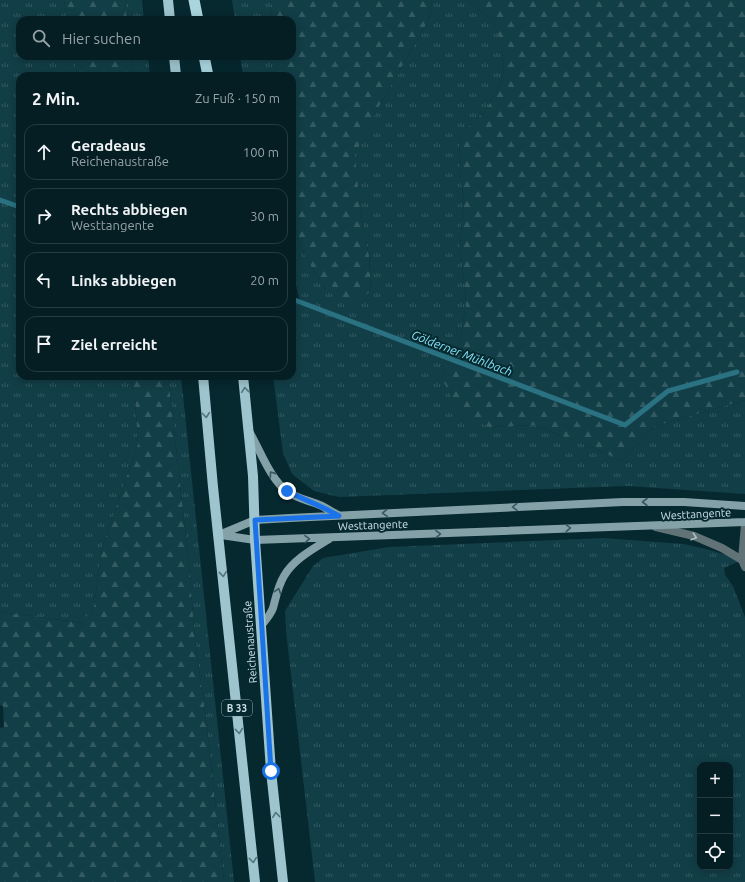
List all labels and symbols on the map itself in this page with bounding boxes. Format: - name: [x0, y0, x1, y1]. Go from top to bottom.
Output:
- water label: Gölderner Mühlbach: [410, 328, 514, 378]
- one-way arrow: [240, 387, 249, 393]
- one-way arrow: [202, 412, 211, 418]
- one-way arrow: [269, 471, 276, 478]
- route end: [278, 482, 296, 500]
- one-way arrow: [642, 498, 648, 506]
- one-way arrow: [512, 503, 518, 512]
- street label: Westtangente: [660, 506, 732, 522]
- one-way arrow: [382, 509, 388, 518]
- street label: Westtangente: [338, 518, 408, 532]
- one-way arrow: [565, 524, 571, 533]
- one-way arrow: [435, 530, 441, 538]
- one-way arrow: [690, 532, 697, 540]
- one-way arrow: [304, 534, 310, 543]
- one-way arrow: [218, 571, 227, 577]
- one-way arrow: [273, 588, 281, 595]
- street label: Reichenaustraße: [241, 600, 259, 684]
- road number: B 33: [222, 700, 252, 716]
- one-way arrow: [235, 728, 244, 734]
- route start: [262, 762, 280, 780]
- one-way arrow: [271, 812, 280, 818]
- one-way arrow: [248, 857, 257, 863]

